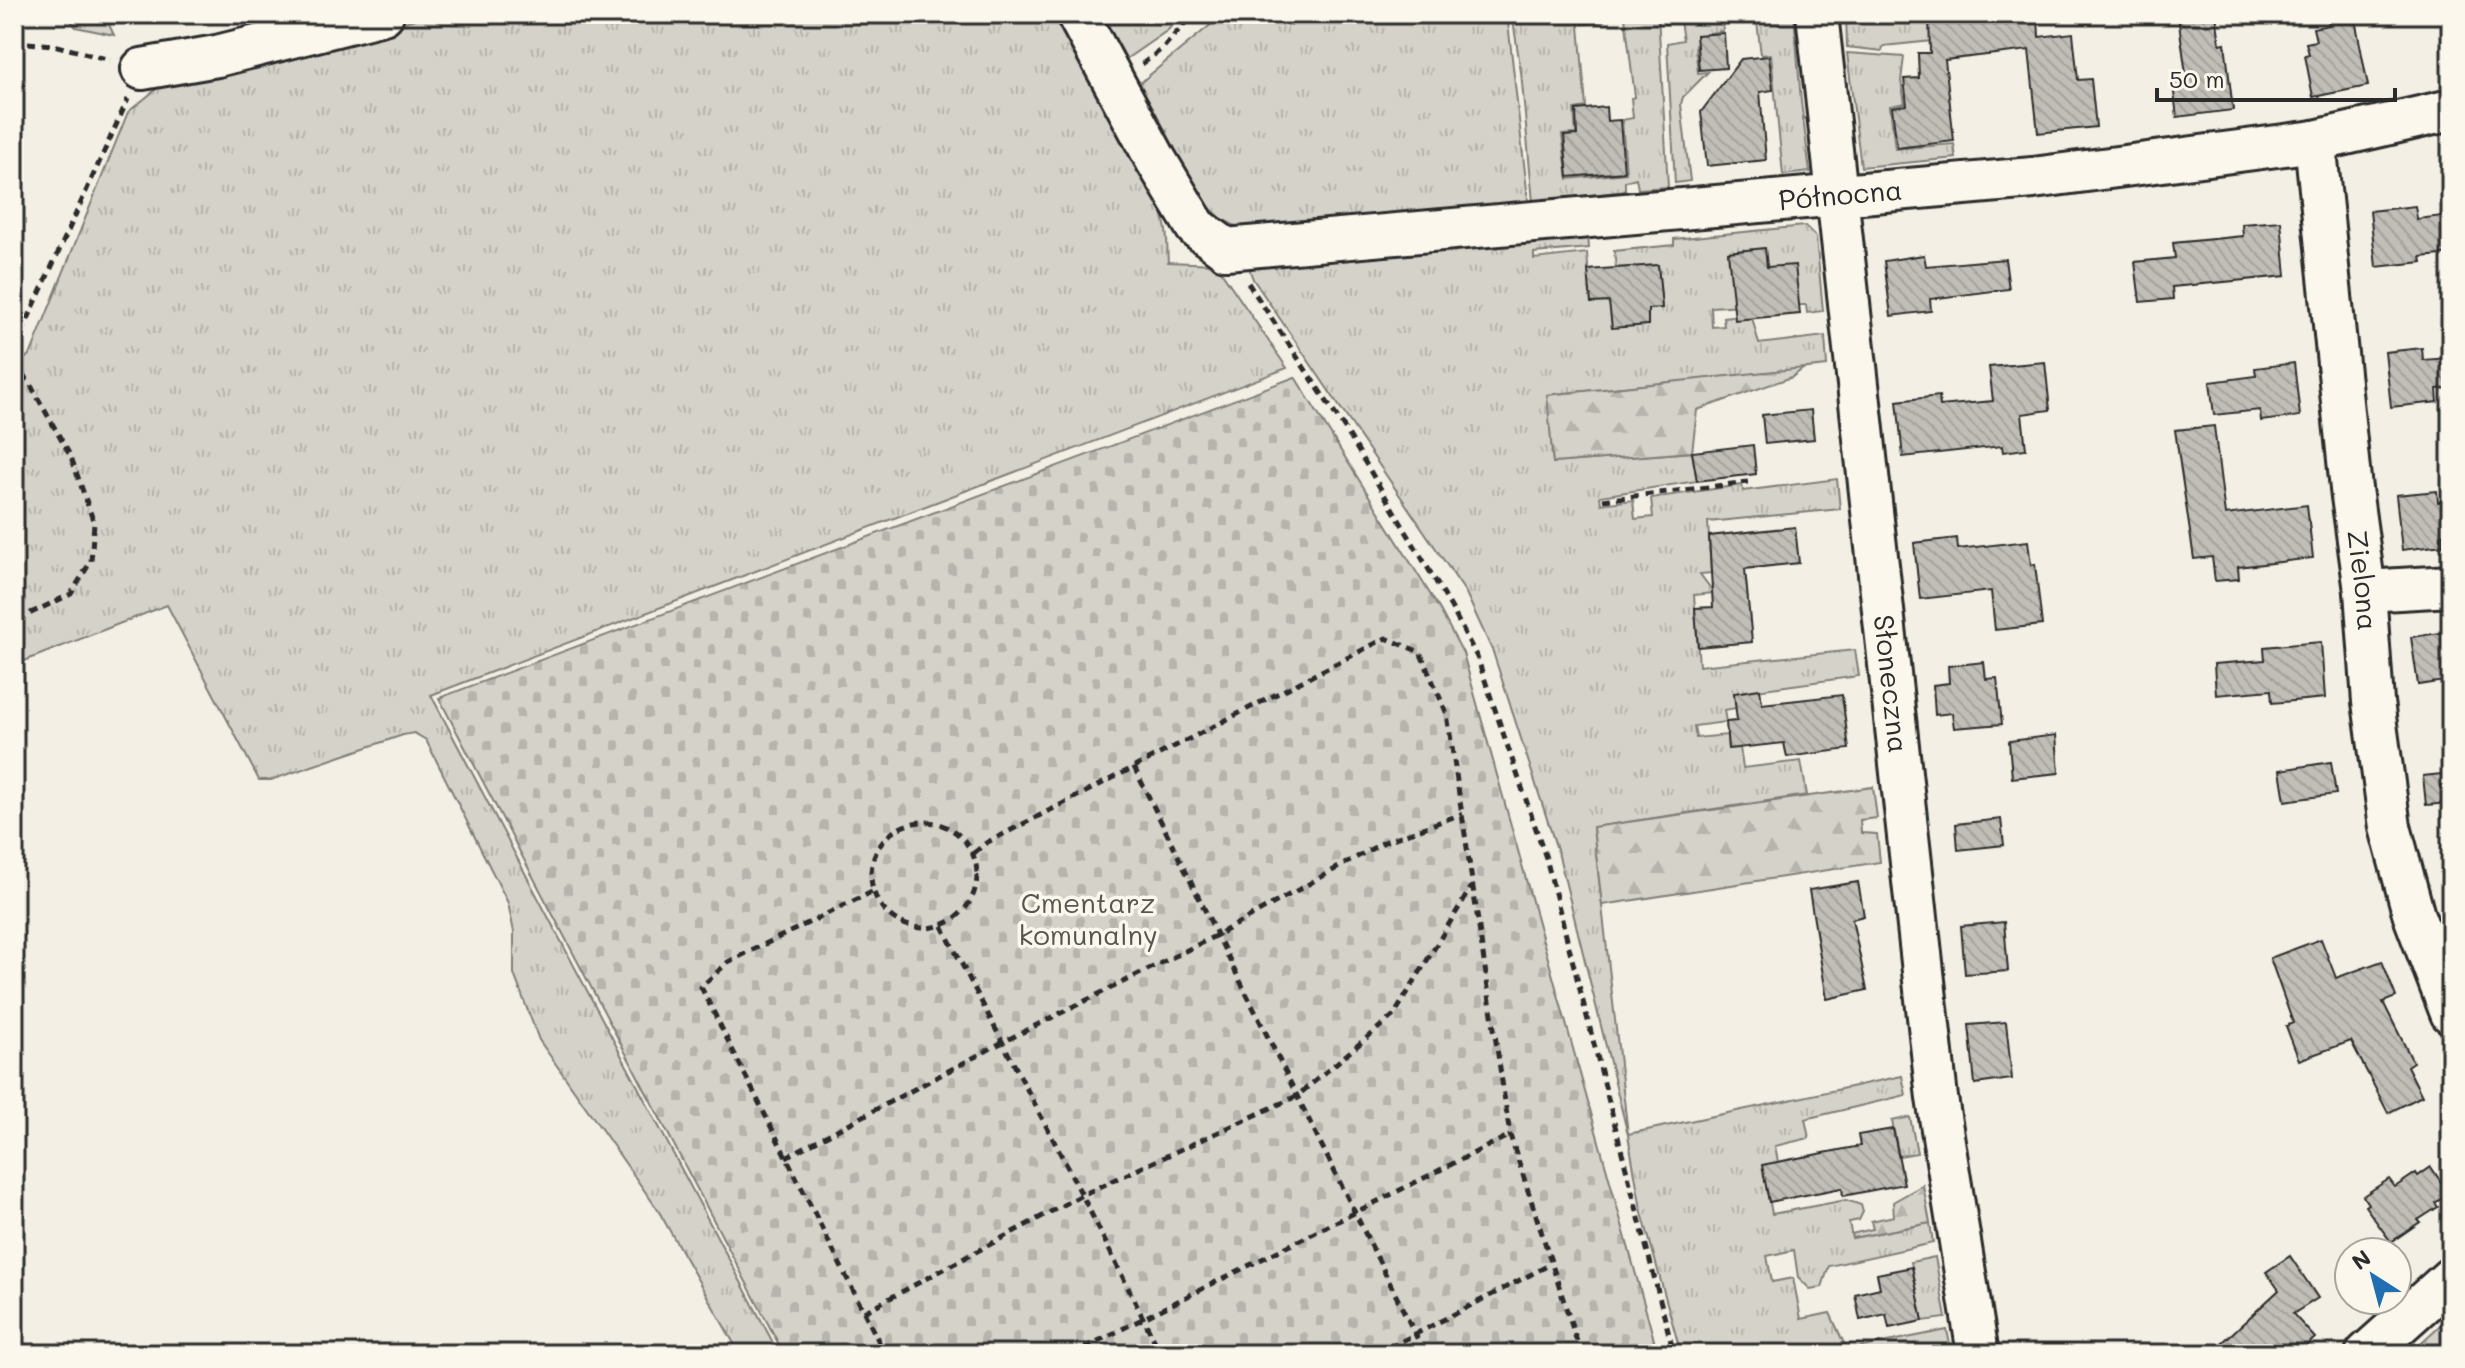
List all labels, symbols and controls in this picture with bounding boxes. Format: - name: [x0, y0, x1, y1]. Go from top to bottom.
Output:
- scale bar: [2157, 52, 2395, 102]
- text: 50 m: [2169, 63, 2225, 94]
- street label: Północna: [1777, 171, 1904, 217]
- street label: Zielona: [2340, 527, 2387, 632]
- street label: Słoneczna: [1867, 613, 1918, 755]
- park label: Cmentarz komunalny: [1018, 884, 1158, 952]
- north arrow: [2333, 1236, 2413, 1316]
- text: N: [2346, 1243, 2376, 1276]

